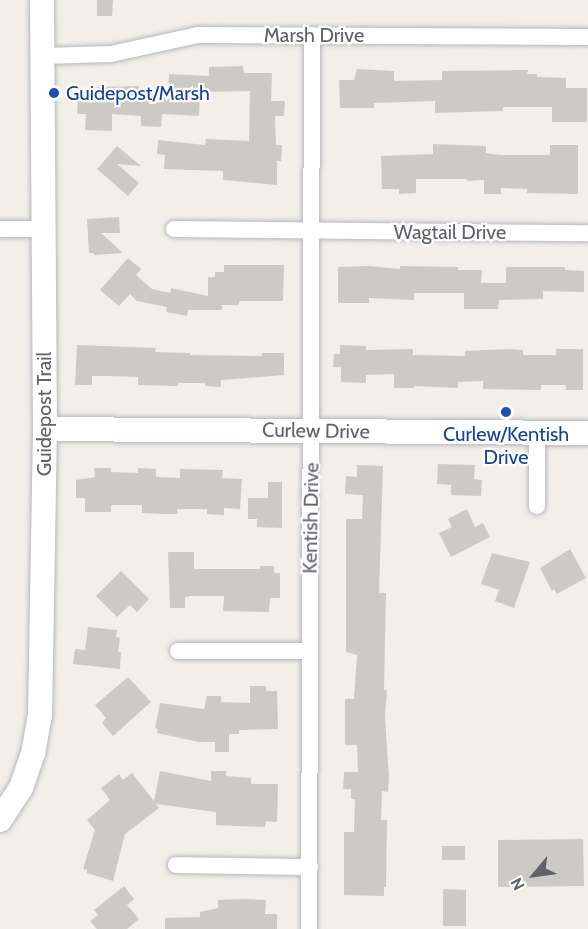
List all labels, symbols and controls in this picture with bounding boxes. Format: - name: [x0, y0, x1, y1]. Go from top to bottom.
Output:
- street label: Marsh Drive: [264, 23, 364, 47]
- place label: Guidepost/Marsh: [66, 81, 210, 105]
- marker: Guidepost/Marsh: [47, 86, 61, 100]
- street label: Wagtail Drive: [394, 220, 506, 244]
- street label: Guidepost Trail: [32, 352, 56, 476]
- marker: Curlew/Kentish Drive: [499, 405, 513, 419]
- street label: Curlew Drive: [262, 418, 370, 444]
- place label: Curlew/Kentish Drive: [443, 422, 569, 469]
- street label: Kentish Drive: [298, 462, 324, 574]
- north arrow: [504, 845, 564, 905]
- text: N: [507, 874, 529, 894]

